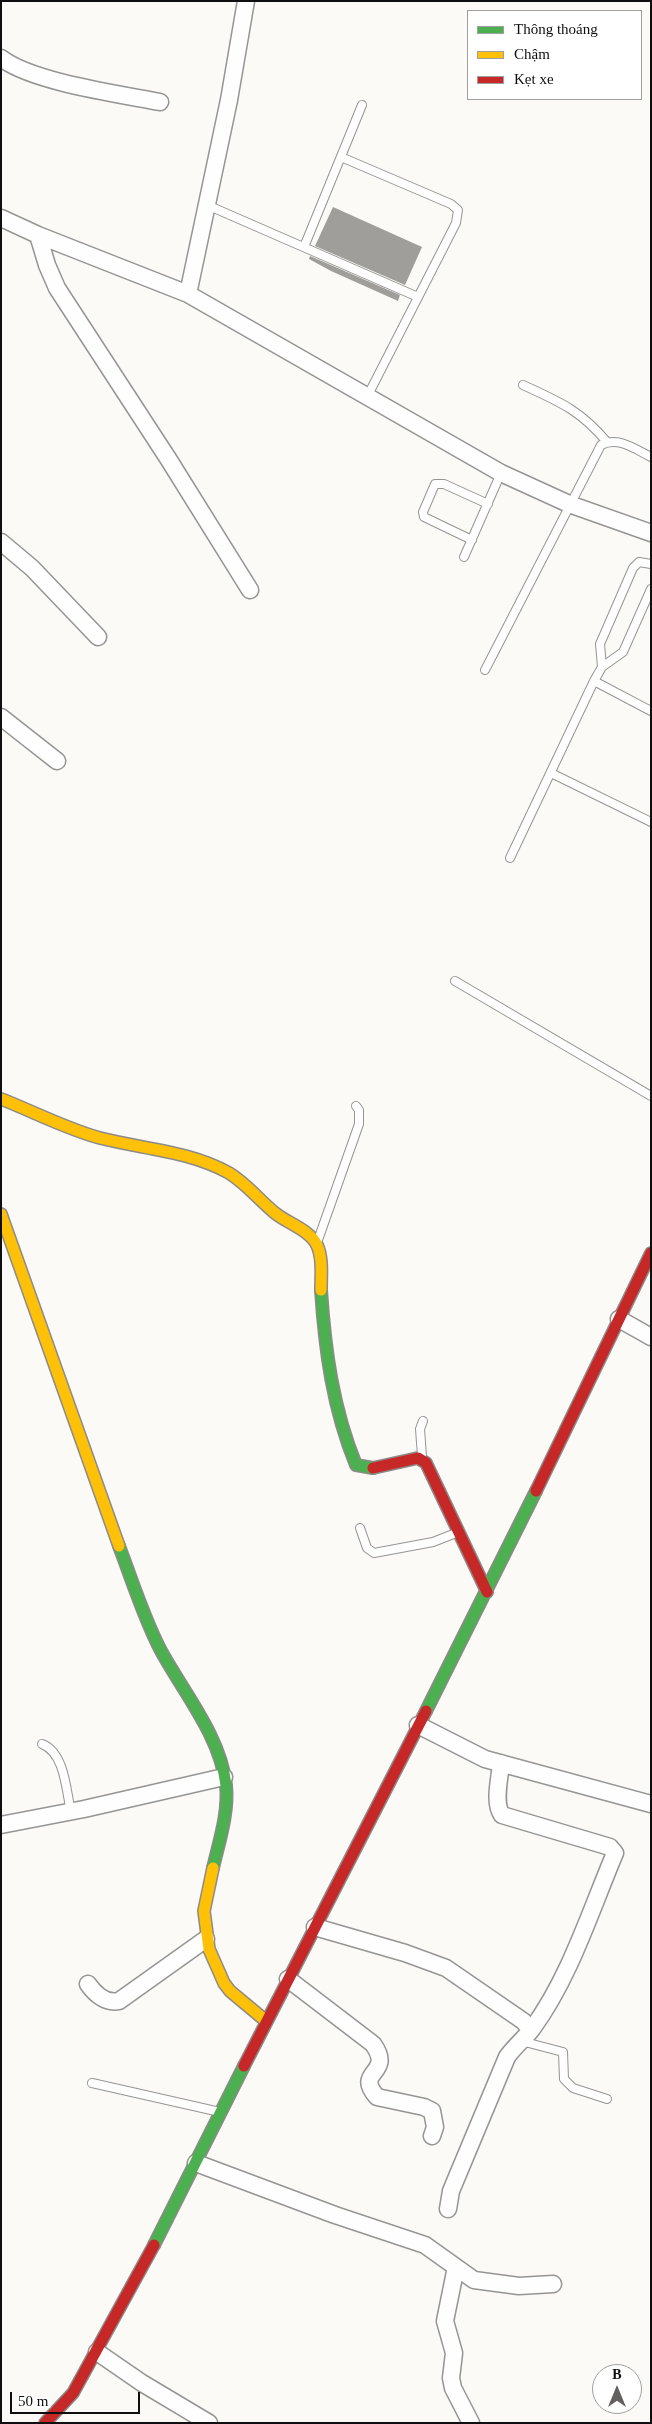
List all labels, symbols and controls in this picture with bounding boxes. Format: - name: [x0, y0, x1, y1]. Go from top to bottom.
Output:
- legend: [467, 10, 642, 100]
- text: Thông thoáng: [514, 21, 598, 37]
- text: Chậm: [514, 46, 550, 62]
- text: Kẹt xe: [514, 71, 554, 87]
- north arrow: [592, 2364, 642, 2414]
- text: B: [612, 2367, 622, 2382]
- scale bar: [12, 2382, 142, 2414]
- text: 50 m: [18, 2393, 48, 2409]

